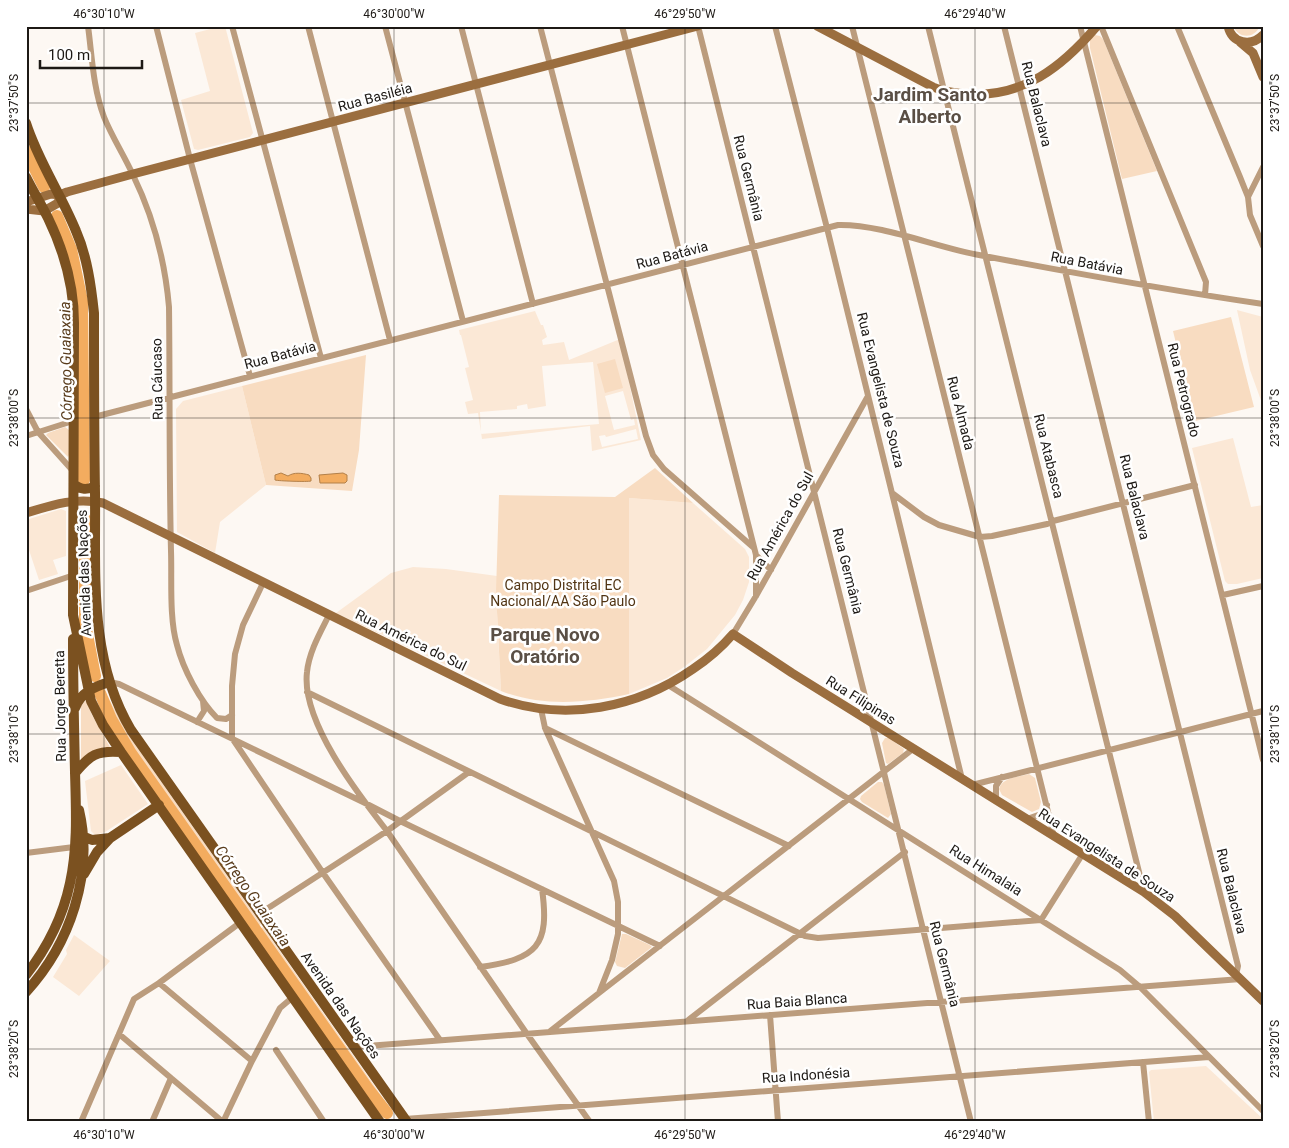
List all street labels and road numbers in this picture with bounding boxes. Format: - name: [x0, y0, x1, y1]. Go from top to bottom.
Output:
- street label: Rua Balaclava: [1019, 60, 1055, 148]
- street label: Rua Basiléia: [336, 79, 414, 115]
- street label: Rua Germânia: [731, 133, 767, 223]
- street label: Rua Batávia: [634, 238, 710, 272]
- street label: Rua Batávia: [1049, 248, 1125, 278]
- street label: Rua Evangelista de Souza: [854, 311, 908, 469]
- street label: Rua Cáucaso: [148, 338, 166, 420]
- street label: Rua Batávia: [242, 338, 318, 372]
- street label: Rua Petrogrado: [1165, 341, 1203, 439]
- street label: Rua Almada: [944, 374, 978, 452]
- street label: Rua Atabasca: [1031, 412, 1067, 500]
- street label: Rua Balaclava: [1117, 453, 1153, 541]
- street label: Rua América do Sul: [744, 469, 816, 583]
- street label: Avenida das Nações: [74, 509, 94, 637]
- street label: Rua Germânia: [830, 526, 866, 616]
- street label: Rua América do Sul: [353, 606, 469, 674]
- street label: Rua Jorge Beretta: [51, 650, 69, 762]
- street label: Rua Filipinas: [823, 672, 899, 728]
- street label: Rua Evangelista de Souza: [1036, 805, 1178, 905]
- street label: Rua Himalaia: [947, 841, 1025, 899]
- street label: Rua Balaclava: [1214, 847, 1250, 935]
- street label: Rua Germânia: [927, 919, 963, 1009]
- street label: Avenida das Nações: [298, 948, 384, 1062]
- street label: Rua Baia Blanca: [746, 990, 848, 1012]
- street label: Rua Indonésia: [761, 1064, 851, 1086]

